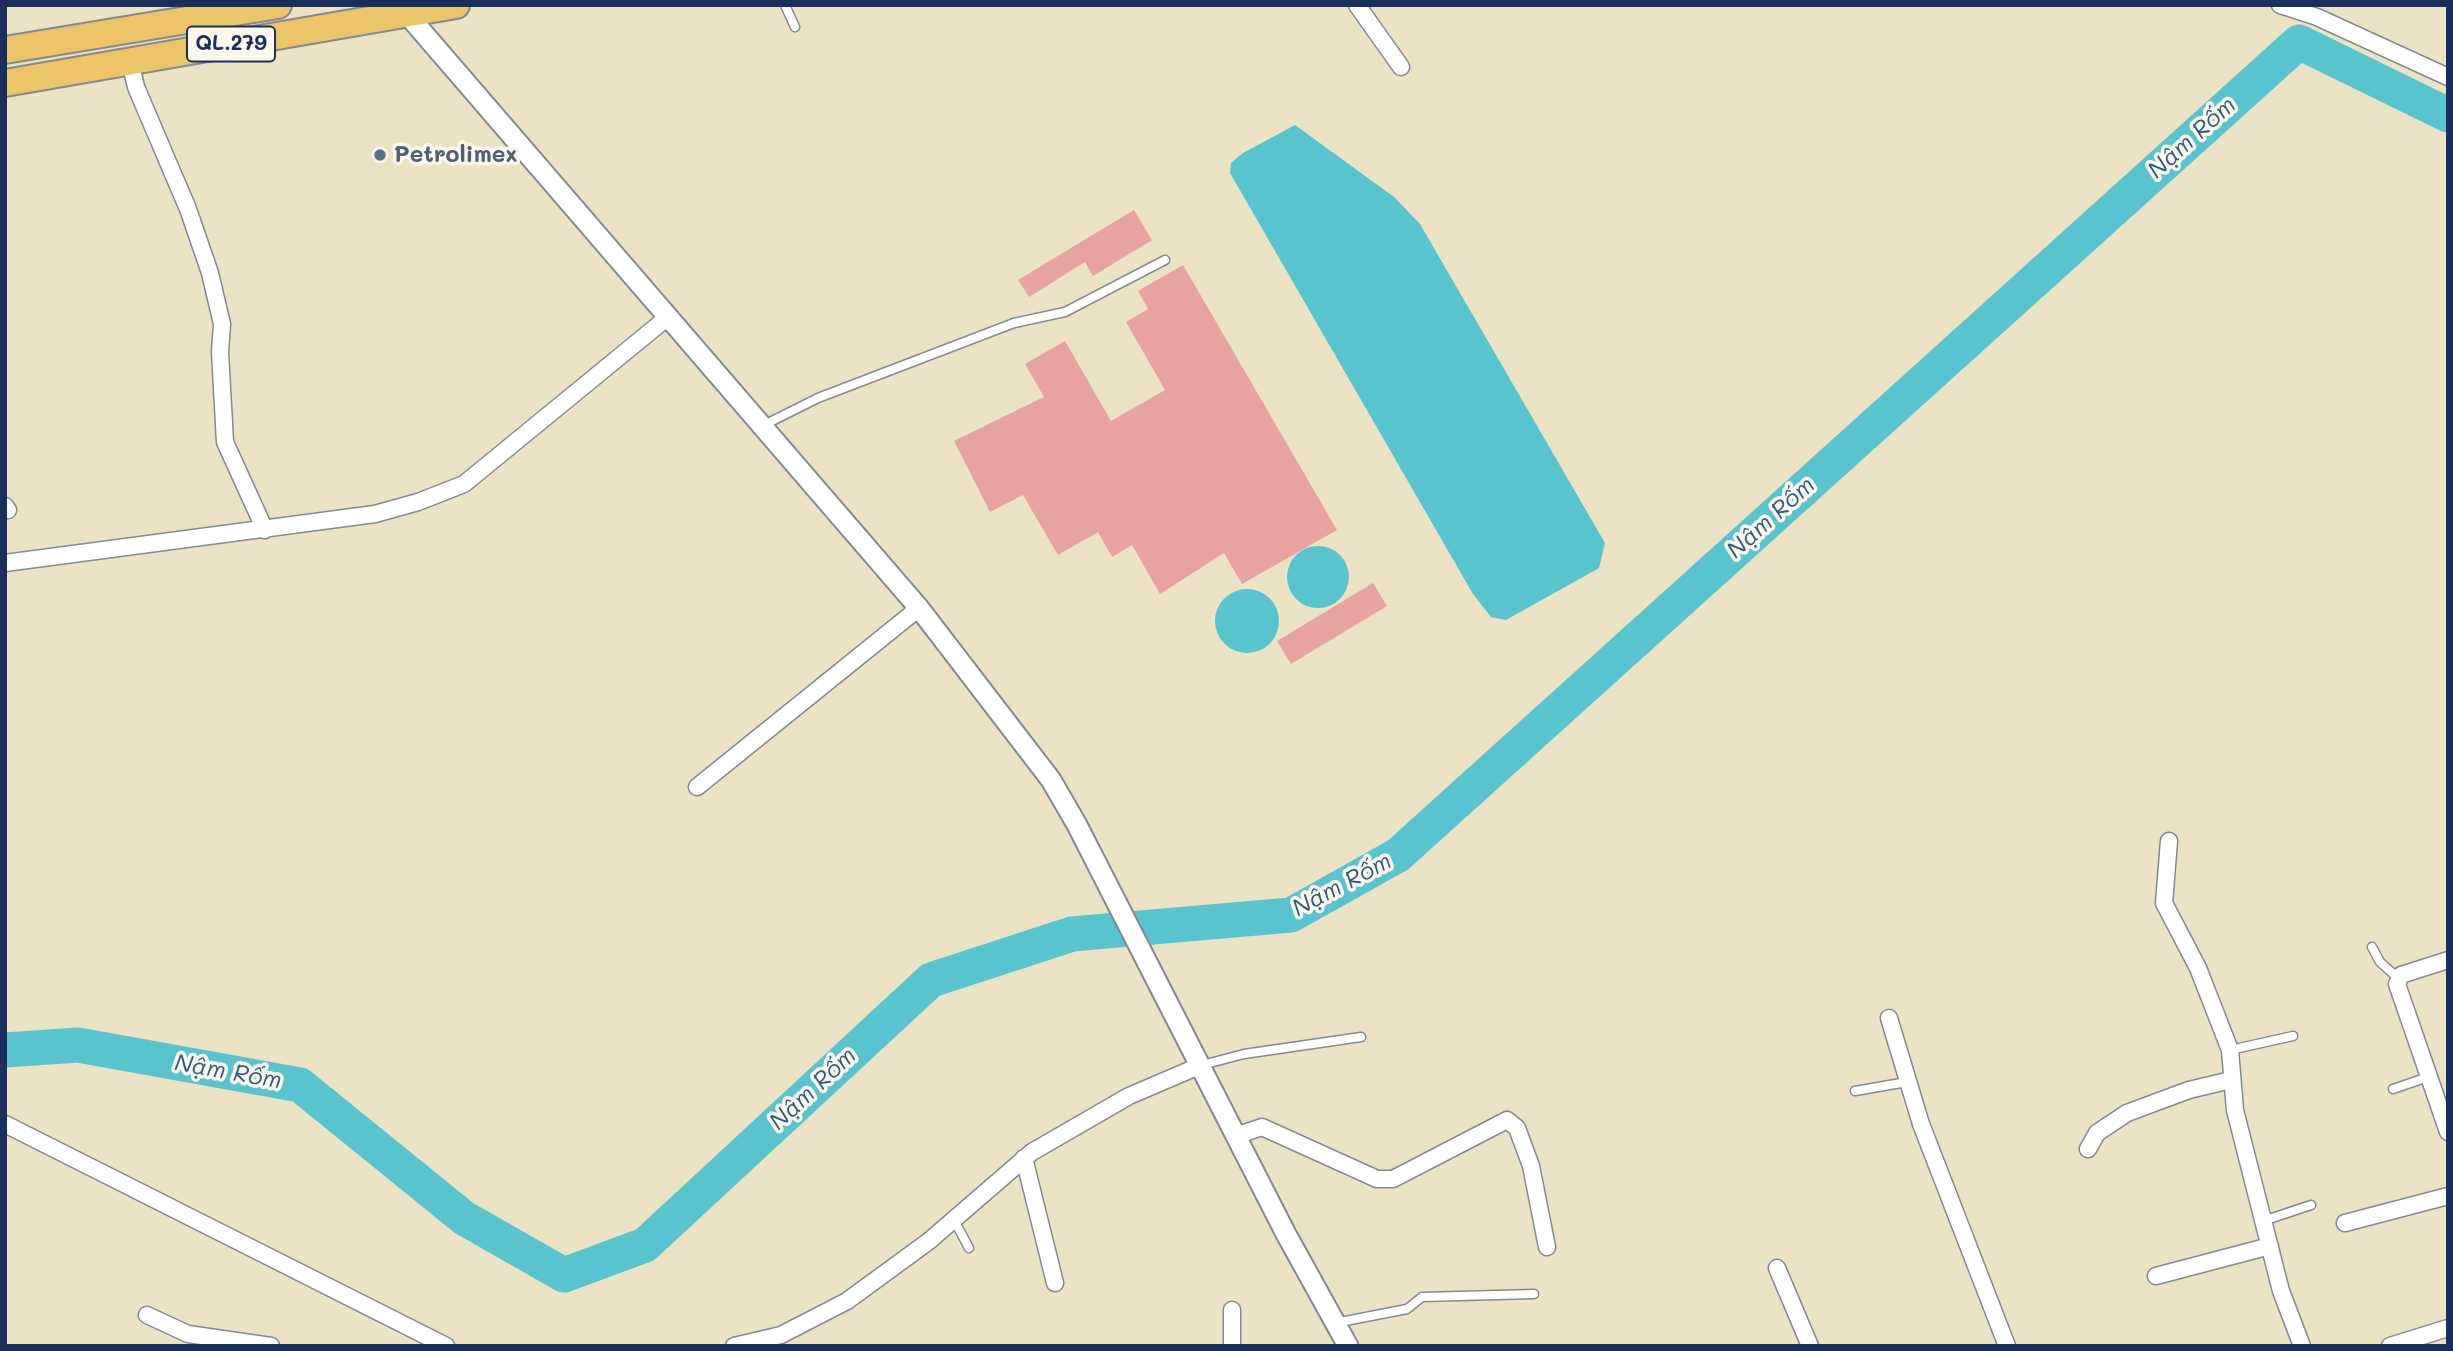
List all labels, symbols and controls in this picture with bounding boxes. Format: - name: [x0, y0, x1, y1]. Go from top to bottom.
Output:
- road number: QL.279: [187, 26, 275, 61]
- water label: Nậm Rốm: [2142, 91, 2242, 185]
- place label: Petrolimex: [394, 141, 518, 169]
- marker: Petrolimex: [372, 147, 388, 163]
- water label: Nậm Rốm: [1721, 471, 1821, 565]
- water label: Nậm Rốm: [1287, 847, 1397, 923]
- water label: Nậm Rốm: [764, 1042, 862, 1136]
- water label: Nậm Rốm: [172, 1048, 284, 1096]

